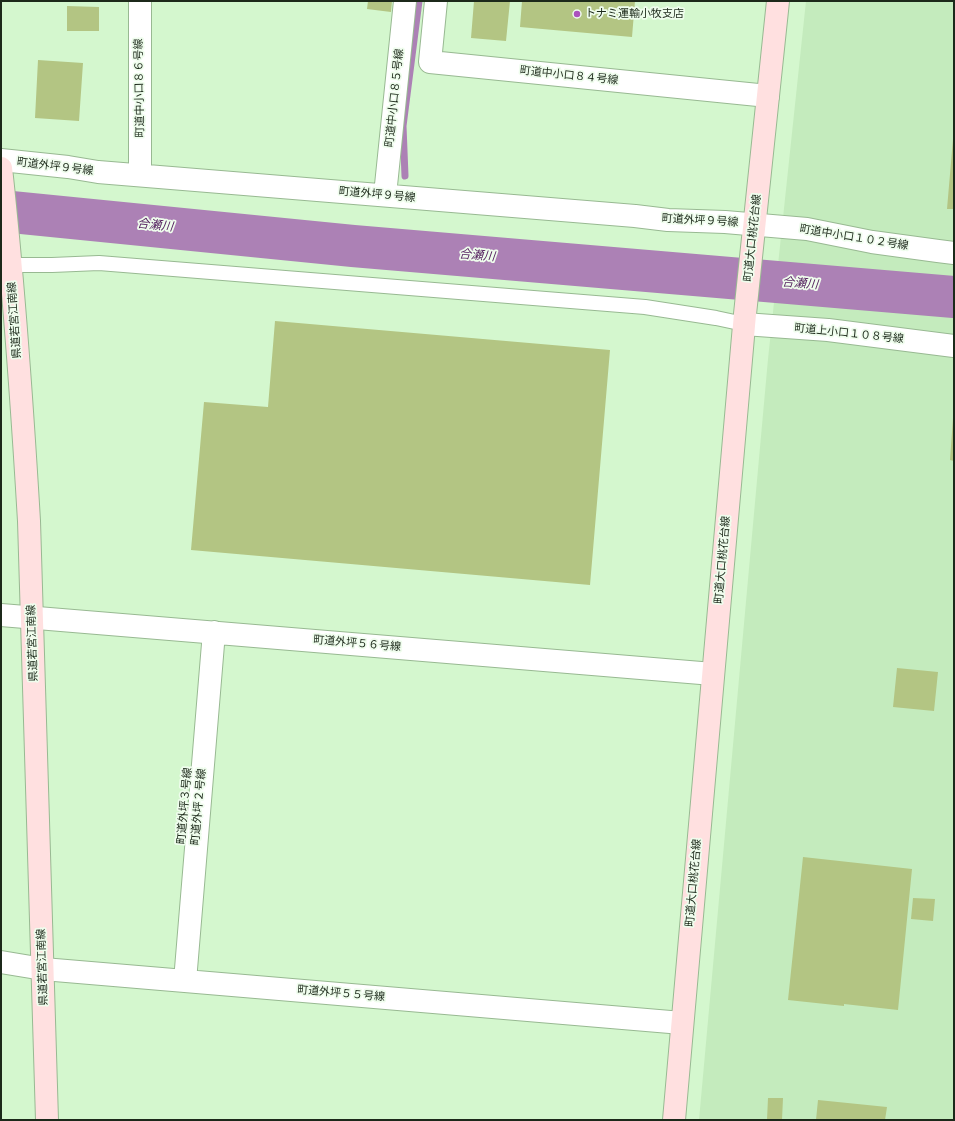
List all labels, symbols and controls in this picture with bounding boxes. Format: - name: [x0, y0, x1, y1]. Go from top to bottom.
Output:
- place label: トナミ運輸小牧支店: [585, 7, 684, 21]
- marker: トナミ運輸小牧支店: [572, 9, 582, 19]
- street label: 町道中小口８６号線: [133, 38, 147, 138]
- street label: 町道中小口８５号線: [383, 48, 407, 148]
- street label: 町道中小口８４号線: [519, 64, 619, 88]
- street label: 町道外坪９号線: [16, 156, 94, 178]
- street label: 町道外坪９号線: [338, 185, 416, 205]
- street label: 町道大口桃花台線: [742, 194, 764, 282]
- street label: 町道外坪９号線: [661, 212, 739, 230]
- water label: 合瀬川: [136, 217, 174, 235]
- street label: 町道中小口１０２号線: [799, 223, 909, 253]
- water label: 合瀬川: [458, 247, 496, 265]
- water label: 合瀬川: [781, 275, 819, 293]
- street label: 県道若宮江南線: [6, 281, 24, 359]
- street label: 町道上小口１０８号線: [794, 322, 904, 346]
- street label: 町道大口桃花台線: [713, 516, 733, 604]
- street label: 県道若宮江南線: [25, 604, 41, 682]
- street label: 町道外坪５６号線: [313, 634, 401, 654]
- street label: 町道外坪３号線: [175, 767, 195, 845]
- street label: 町道外坪２号線: [189, 768, 209, 846]
- street label: 町道大口桃花台線: [684, 839, 704, 927]
- street label: 県道若宮江南線: [35, 928, 51, 1006]
- street label: 町道外坪５５号線: [297, 984, 385, 1004]

